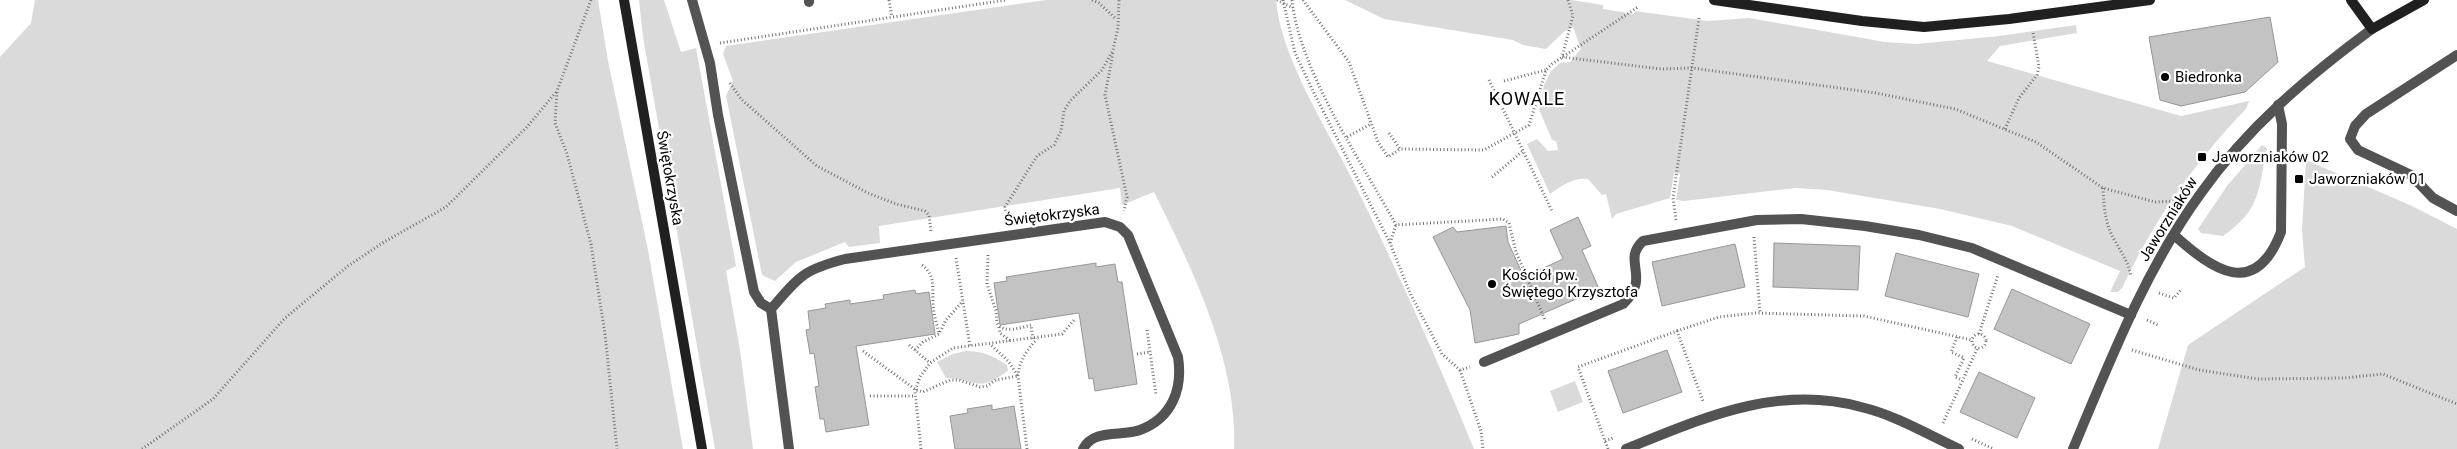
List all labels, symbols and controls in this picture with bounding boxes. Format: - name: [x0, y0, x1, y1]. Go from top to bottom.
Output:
- place label: Biedronka: [2175, 68, 2242, 86]
- marker: Biedronka: [2159, 71, 2171, 83]
- district label: KOWALE: [1489, 88, 1565, 109]
- street label: Świętokrzyska: [653, 129, 687, 227]
- place label: Jaworzniaków 02: [2212, 148, 2329, 166]
- marker: Jaworzniaków 02: [2196, 151, 2208, 163]
- place label: Jaworzniaków 01: [2309, 170, 2426, 188]
- street label: Jaworzniaków: [2135, 173, 2201, 265]
- marker: Jaworzniaków 01: [2293, 173, 2305, 185]
- street label: Świętokrzyska: [1003, 200, 1101, 230]
- place label: Kościół pw. Świętego Krzysztofa: [1502, 266, 1638, 301]
- marker: Kościół pw. Świętego Krzysztofa: [1486, 278, 1498, 290]

